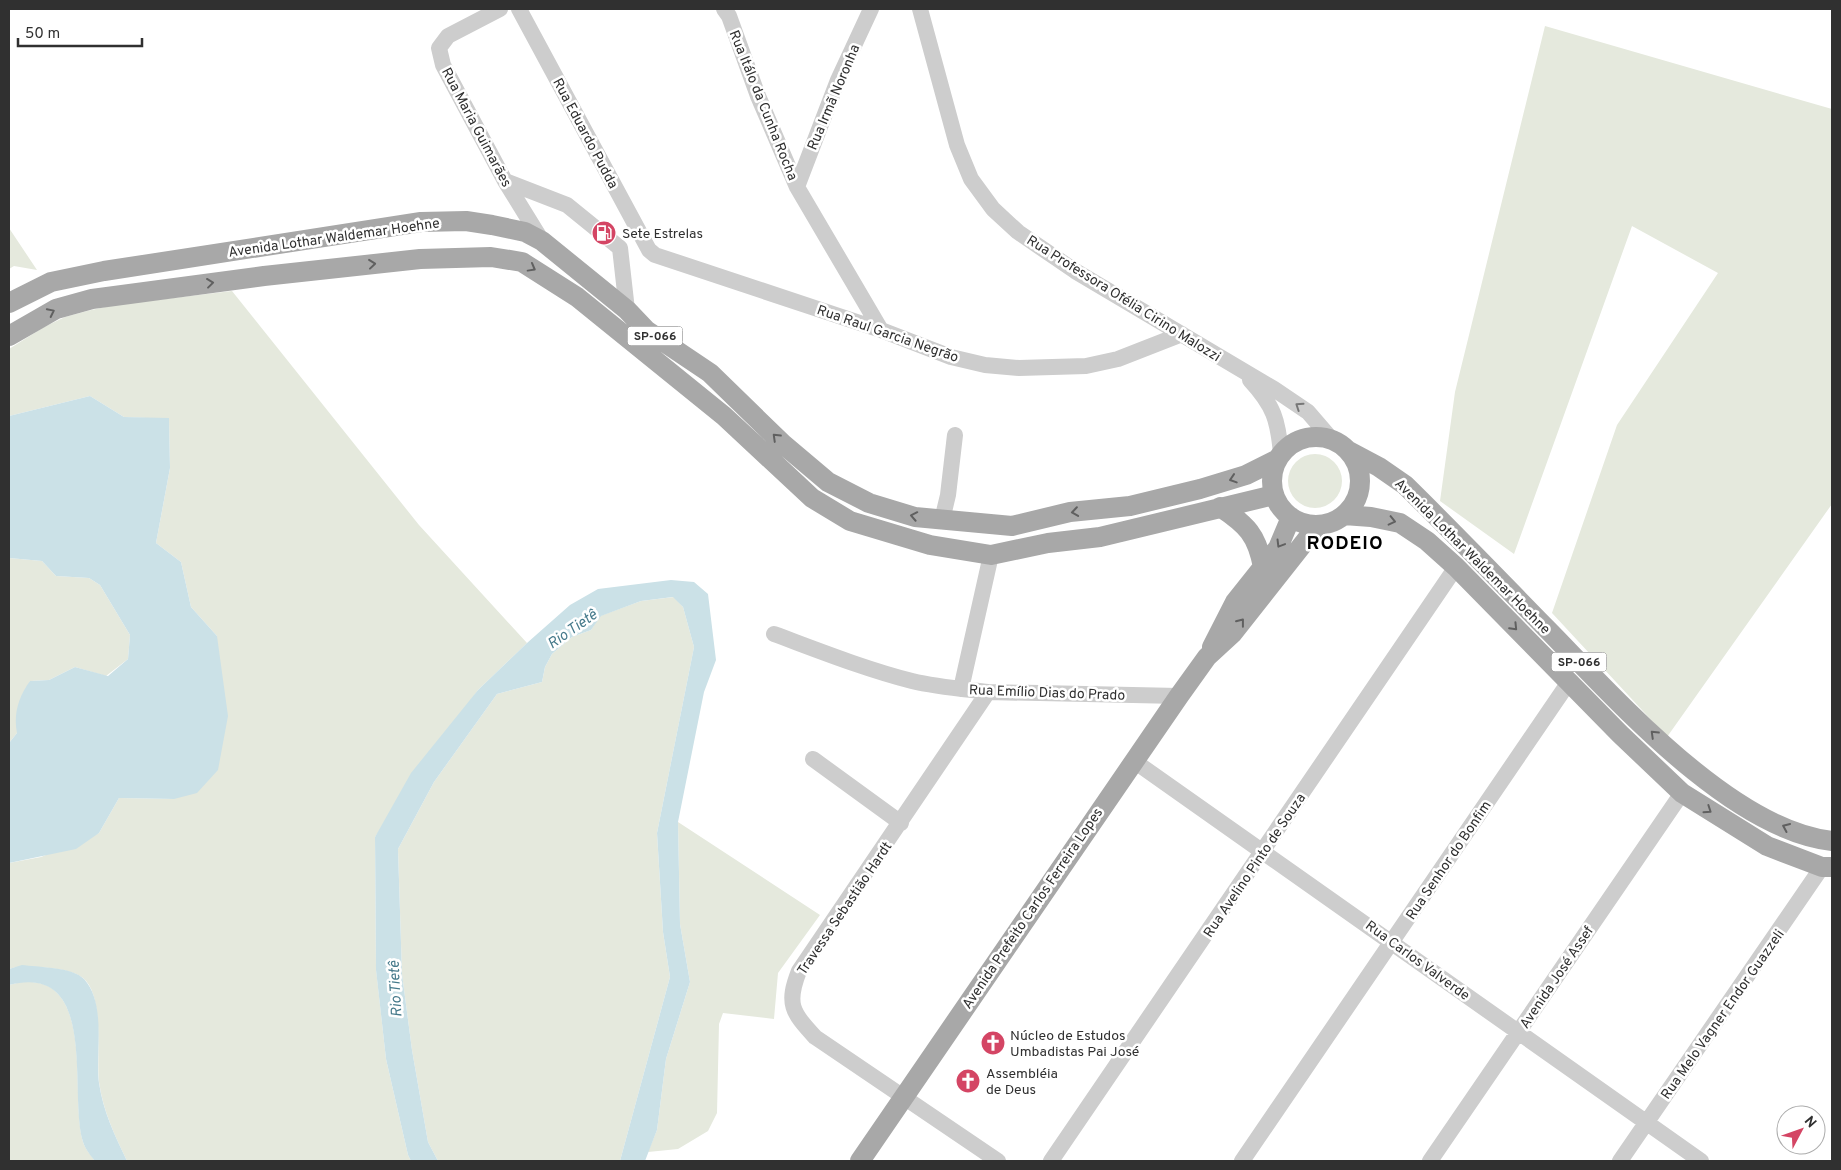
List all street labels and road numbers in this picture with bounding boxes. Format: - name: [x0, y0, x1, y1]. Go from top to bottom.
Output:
- street label: Rua Itálo da Cunha Rocha: [725, 28, 801, 183]
- street label: Rua Irmã Noronha: [804, 42, 864, 153]
- street label: Rua Maria Guimarães: [437, 65, 514, 190]
- street label: Rua Eduardo Pudda: [548, 76, 621, 192]
- street label: Avenida Lothar Waldemar Hoehne: [227, 215, 441, 262]
- street label: Rua Professora Ofélia Cirino Malozzi: [1023, 232, 1223, 366]
- street label: Rua Raul Garcia Negrão: [814, 302, 961, 367]
- road number: SP-066: [628, 326, 682, 346]
- street label: Avenida Lothar Waldemar Hoehne: [1391, 476, 1553, 638]
- road number: SP-066: [1552, 652, 1606, 672]
- street label: Rua Emílio Dias do Prado: [969, 682, 1126, 705]
- street label: Rua Avelino Pinto de Souza: [1201, 790, 1310, 941]
- street label: Rua Senhor do Bonfim: [1403, 798, 1495, 924]
- street label: Avenida Prefeito Carlos Ferreira Lopes: [959, 805, 1107, 1013]
- street label: Travessa Sebastião Hardt: [794, 839, 896, 979]
- street label: Rua Carlos Valverde: [1362, 918, 1473, 1005]
- street label: Avenida José Assef: [1517, 923, 1598, 1032]
- street label: Rua Melo Vagner Endor Guazzeli: [1658, 927, 1789, 1103]

